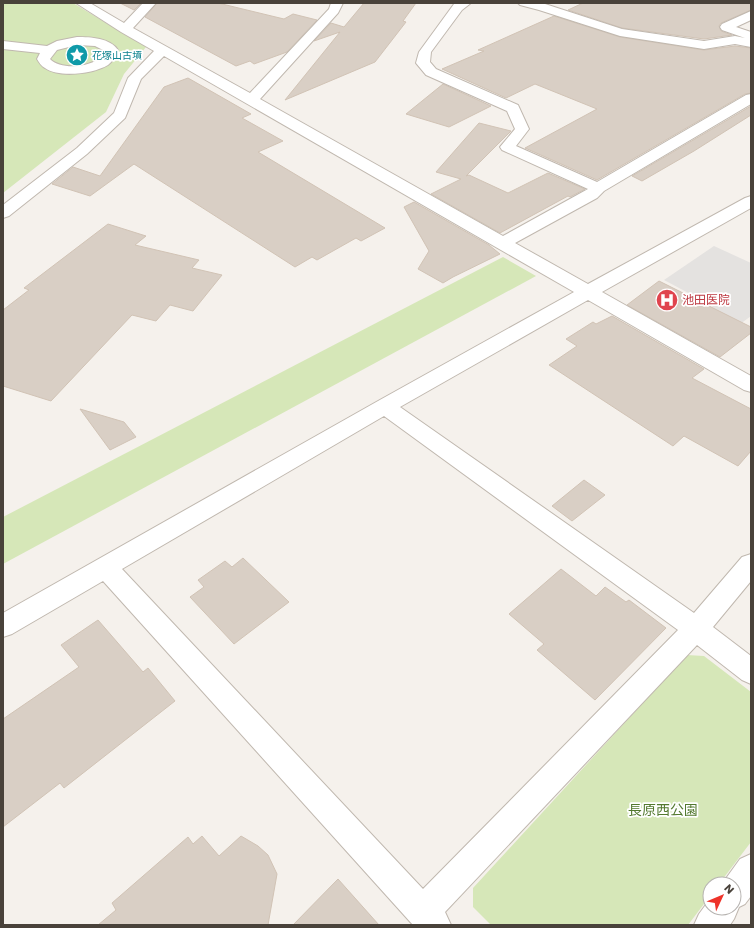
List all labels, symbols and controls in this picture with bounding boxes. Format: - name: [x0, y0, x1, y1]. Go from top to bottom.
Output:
- place icon: 花塚山古墳: [64, 42, 90, 68]
- place label: 花塚山古墳: [92, 48, 142, 63]
- hospital icon: 池田医院: [654, 287, 680, 313]
- place label: 池田医院: [682, 291, 730, 308]
- park label: 長原西公園: [628, 800, 698, 820]
- north arrow: [702, 876, 742, 916]
- text: N: [721, 881, 738, 898]

